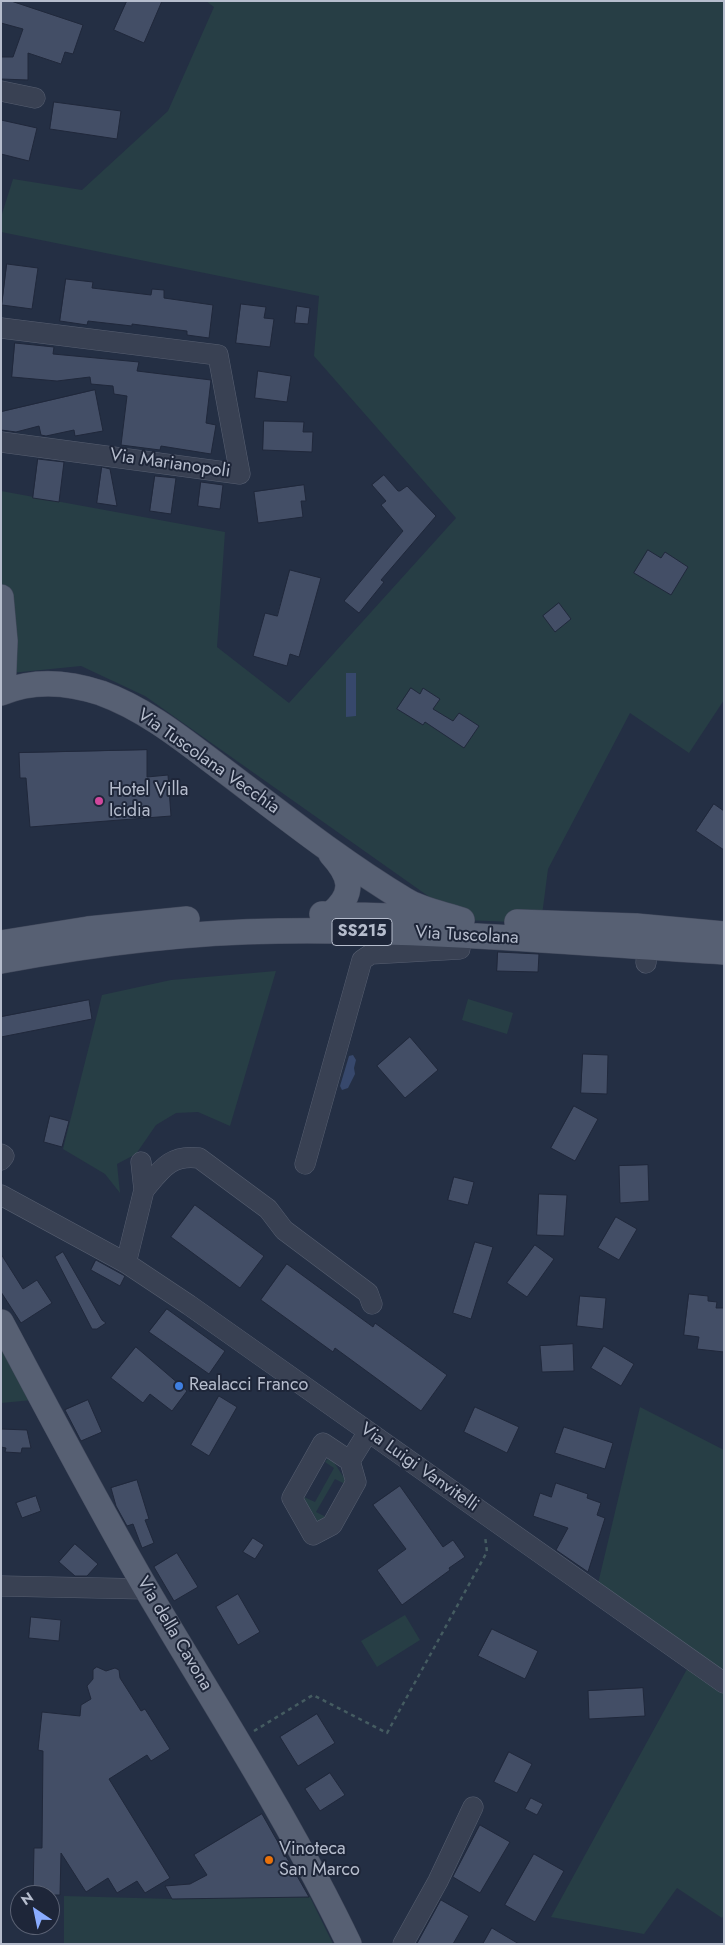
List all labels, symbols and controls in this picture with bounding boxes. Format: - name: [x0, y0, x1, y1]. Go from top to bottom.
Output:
- street label: Via Marianopoli: [108, 445, 232, 483]
- street label: Via Tuscolana Vecchia: [133, 705, 283, 819]
- place label: Hotel Villa Icidia: [109, 780, 188, 822]
- marker: Hotel Villa Icidia: [93, 795, 105, 807]
- road number: SS215: [332, 919, 392, 946]
- street label: Via Tuscolana: [415, 923, 519, 949]
- place label: Realacci Franco: [189, 1375, 308, 1397]
- marker: Realacci Franco: [173, 1380, 185, 1392]
- street label: Via Luigi Vanvitelli: [355, 1419, 483, 1517]
- street label: Via della Cavona: [132, 1573, 216, 1695]
- place label: Vinoteca San Marco: [279, 1839, 360, 1882]
- marker: Vinoteca San Marco: [263, 1854, 275, 1866]
- north arrow: [10, 1885, 60, 1935]
- text: N: [17, 1887, 37, 1910]

